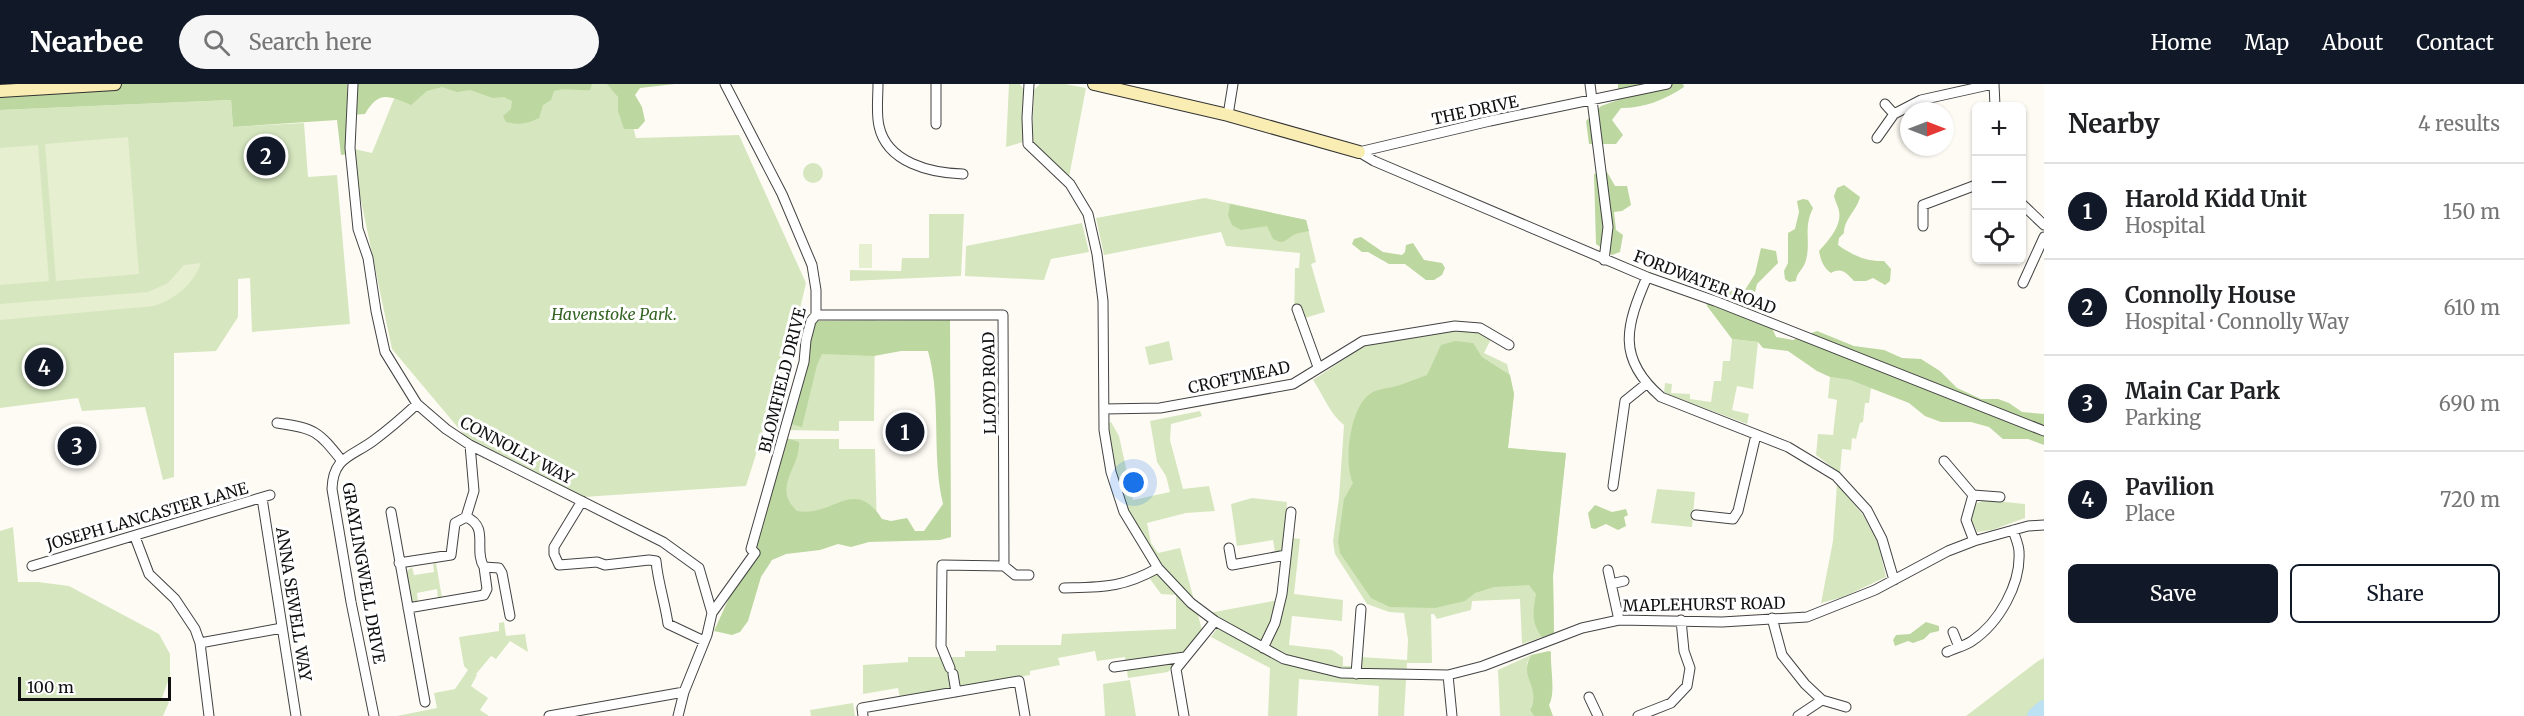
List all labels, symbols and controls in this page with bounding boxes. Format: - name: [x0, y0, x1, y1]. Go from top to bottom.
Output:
- search box: [179, 15, 599, 69]
- text: Nearbee: [30, 24, 143, 60]
- icon: search: [200, 26, 233, 59]
- text: Search here: [248, 28, 372, 56]
- text: Home: [2151, 29, 2211, 56]
- text: Map: [2244, 29, 2289, 56]
- text: About: [2322, 29, 2383, 56]
- text: Contact: [2416, 29, 2494, 56]
- street label: THE DRIVE: [1430, 91, 1521, 129]
- north arrow: [1900, 102, 1954, 156]
- map controls: [1972, 102, 2026, 264]
- button: +: [1972, 102, 2026, 156]
- text: Nearby: [2068, 107, 2160, 140]
- text: 4 results: [2418, 111, 2500, 136]
- pin: 2: [246, 134, 286, 178]
- button: −: [1972, 156, 2026, 210]
- text: Harold Kidd Unit: [2125, 185, 2307, 213]
- text: 1: [2083, 199, 2092, 224]
- text: 150 m: [2443, 199, 2500, 224]
- button: locate: [1972, 210, 2026, 264]
- text: Hospital: [2125, 213, 2205, 238]
- street label: FORDWATER ROAD: [1631, 246, 1779, 318]
- text: Connolly House: [2125, 281, 2296, 309]
- text: 2: [2082, 295, 2093, 320]
- text: 610 m: [2444, 295, 2500, 320]
- park label: Havenstoke Park.: [550, 304, 677, 324]
- street label: BLOMFIELD DRIVE: [754, 304, 810, 455]
- text: Hospital · Connolly Way: [2125, 309, 2349, 334]
- street label: LLOYD ROAD: [978, 332, 1000, 434]
- pin: 4: [24, 344, 63, 390]
- street label: CROFTMEAD: [1186, 356, 1292, 398]
- text: Main Car Park: [2125, 377, 2280, 405]
- text: 3: [2082, 391, 2093, 416]
- text: 690 m: [2439, 391, 2500, 416]
- text: Parking: [2125, 405, 2201, 430]
- pin: 1: [886, 410, 924, 454]
- street label: CONNOLLY WAY: [457, 412, 578, 489]
- pin: 3: [58, 424, 97, 469]
- your location: [1119, 468, 1148, 497]
- text: Pavilion: [2125, 473, 2214, 501]
- street label: JOSEPH LANCASTER LANE: [43, 477, 251, 555]
- street label: GRAYLINGWELL DRIVE: [338, 481, 390, 666]
- text: 4: [2081, 487, 2094, 512]
- text: 720 m: [2440, 487, 2500, 512]
- text: Place: [2125, 501, 2175, 526]
- street label: ANNA SEWELL WAY: [272, 525, 316, 683]
- button: Save: [2068, 564, 2278, 623]
- button: Share: [2290, 564, 2500, 623]
- street label: MAPLEHURST ROAD: [1622, 593, 1786, 615]
- scale bar: [18, 674, 171, 702]
- text: 100 m: [27, 677, 74, 697]

